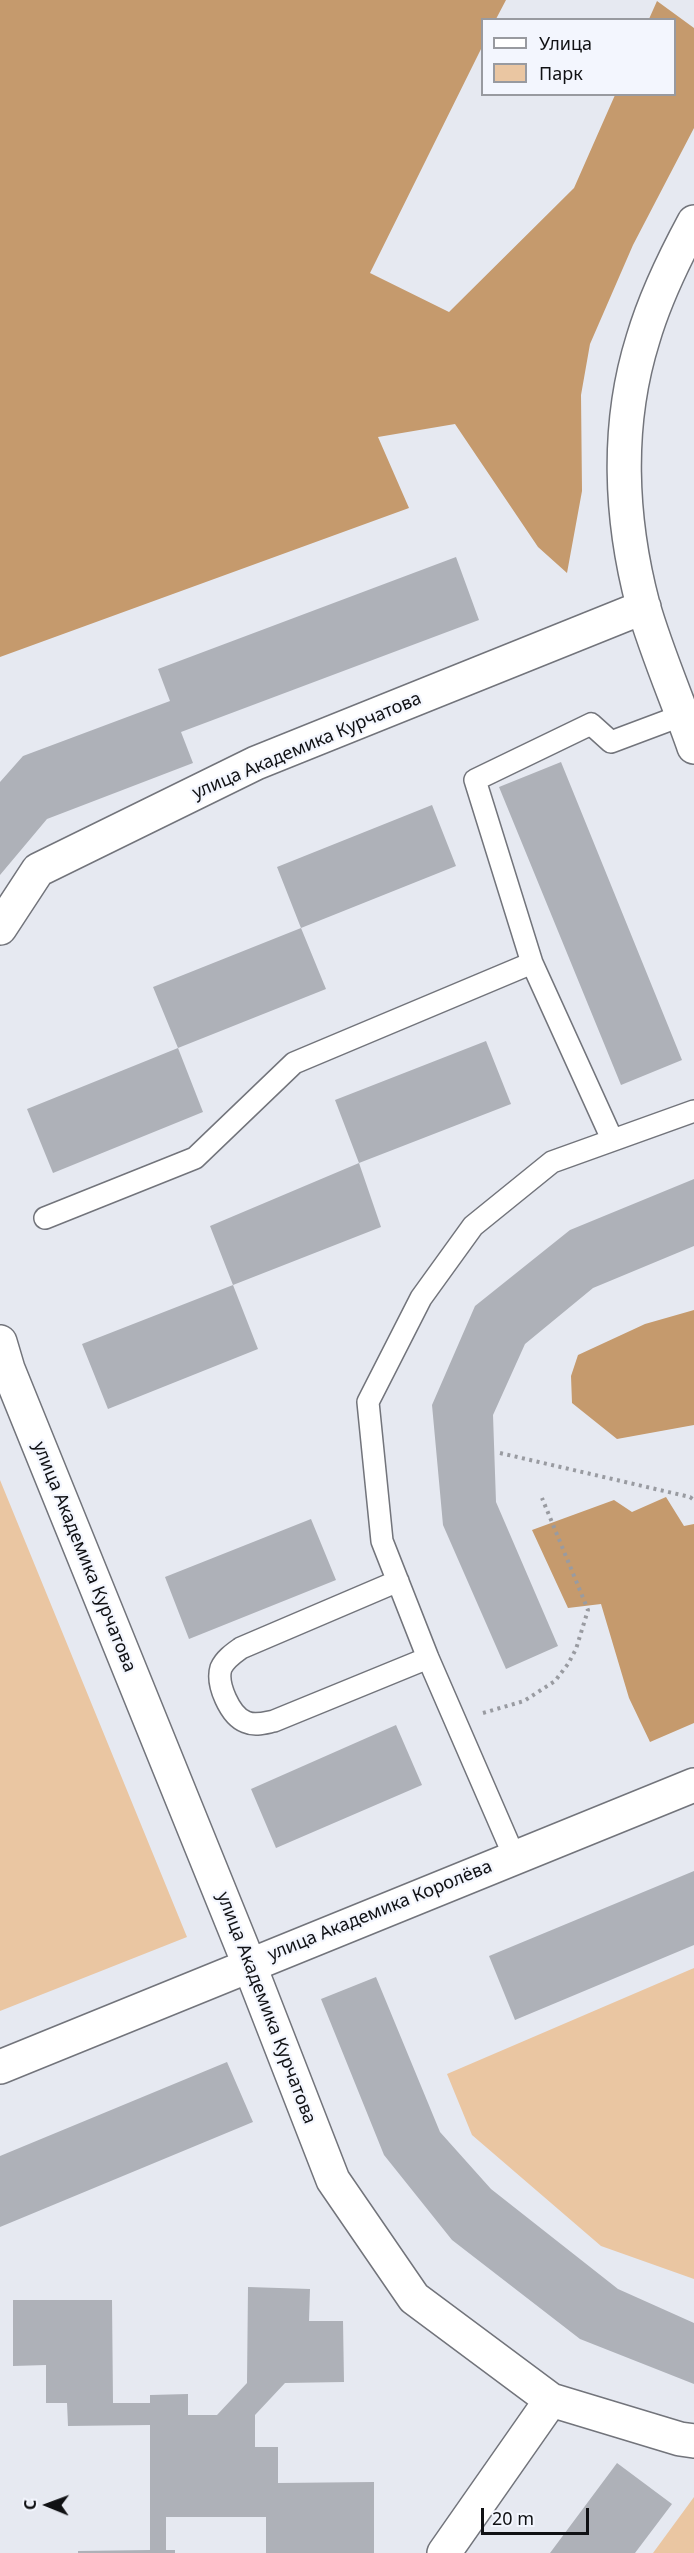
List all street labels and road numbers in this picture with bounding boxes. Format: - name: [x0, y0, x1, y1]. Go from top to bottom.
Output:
- street label: улица Академика Курчатова: [189, 688, 425, 804]
- street label: улица Академика Курчатова: [28, 1439, 140, 1675]
- street label: улица Академика Королёва: [265, 1856, 495, 1966]
- street label: улица Академика Курчатова: [212, 1889, 320, 2127]

